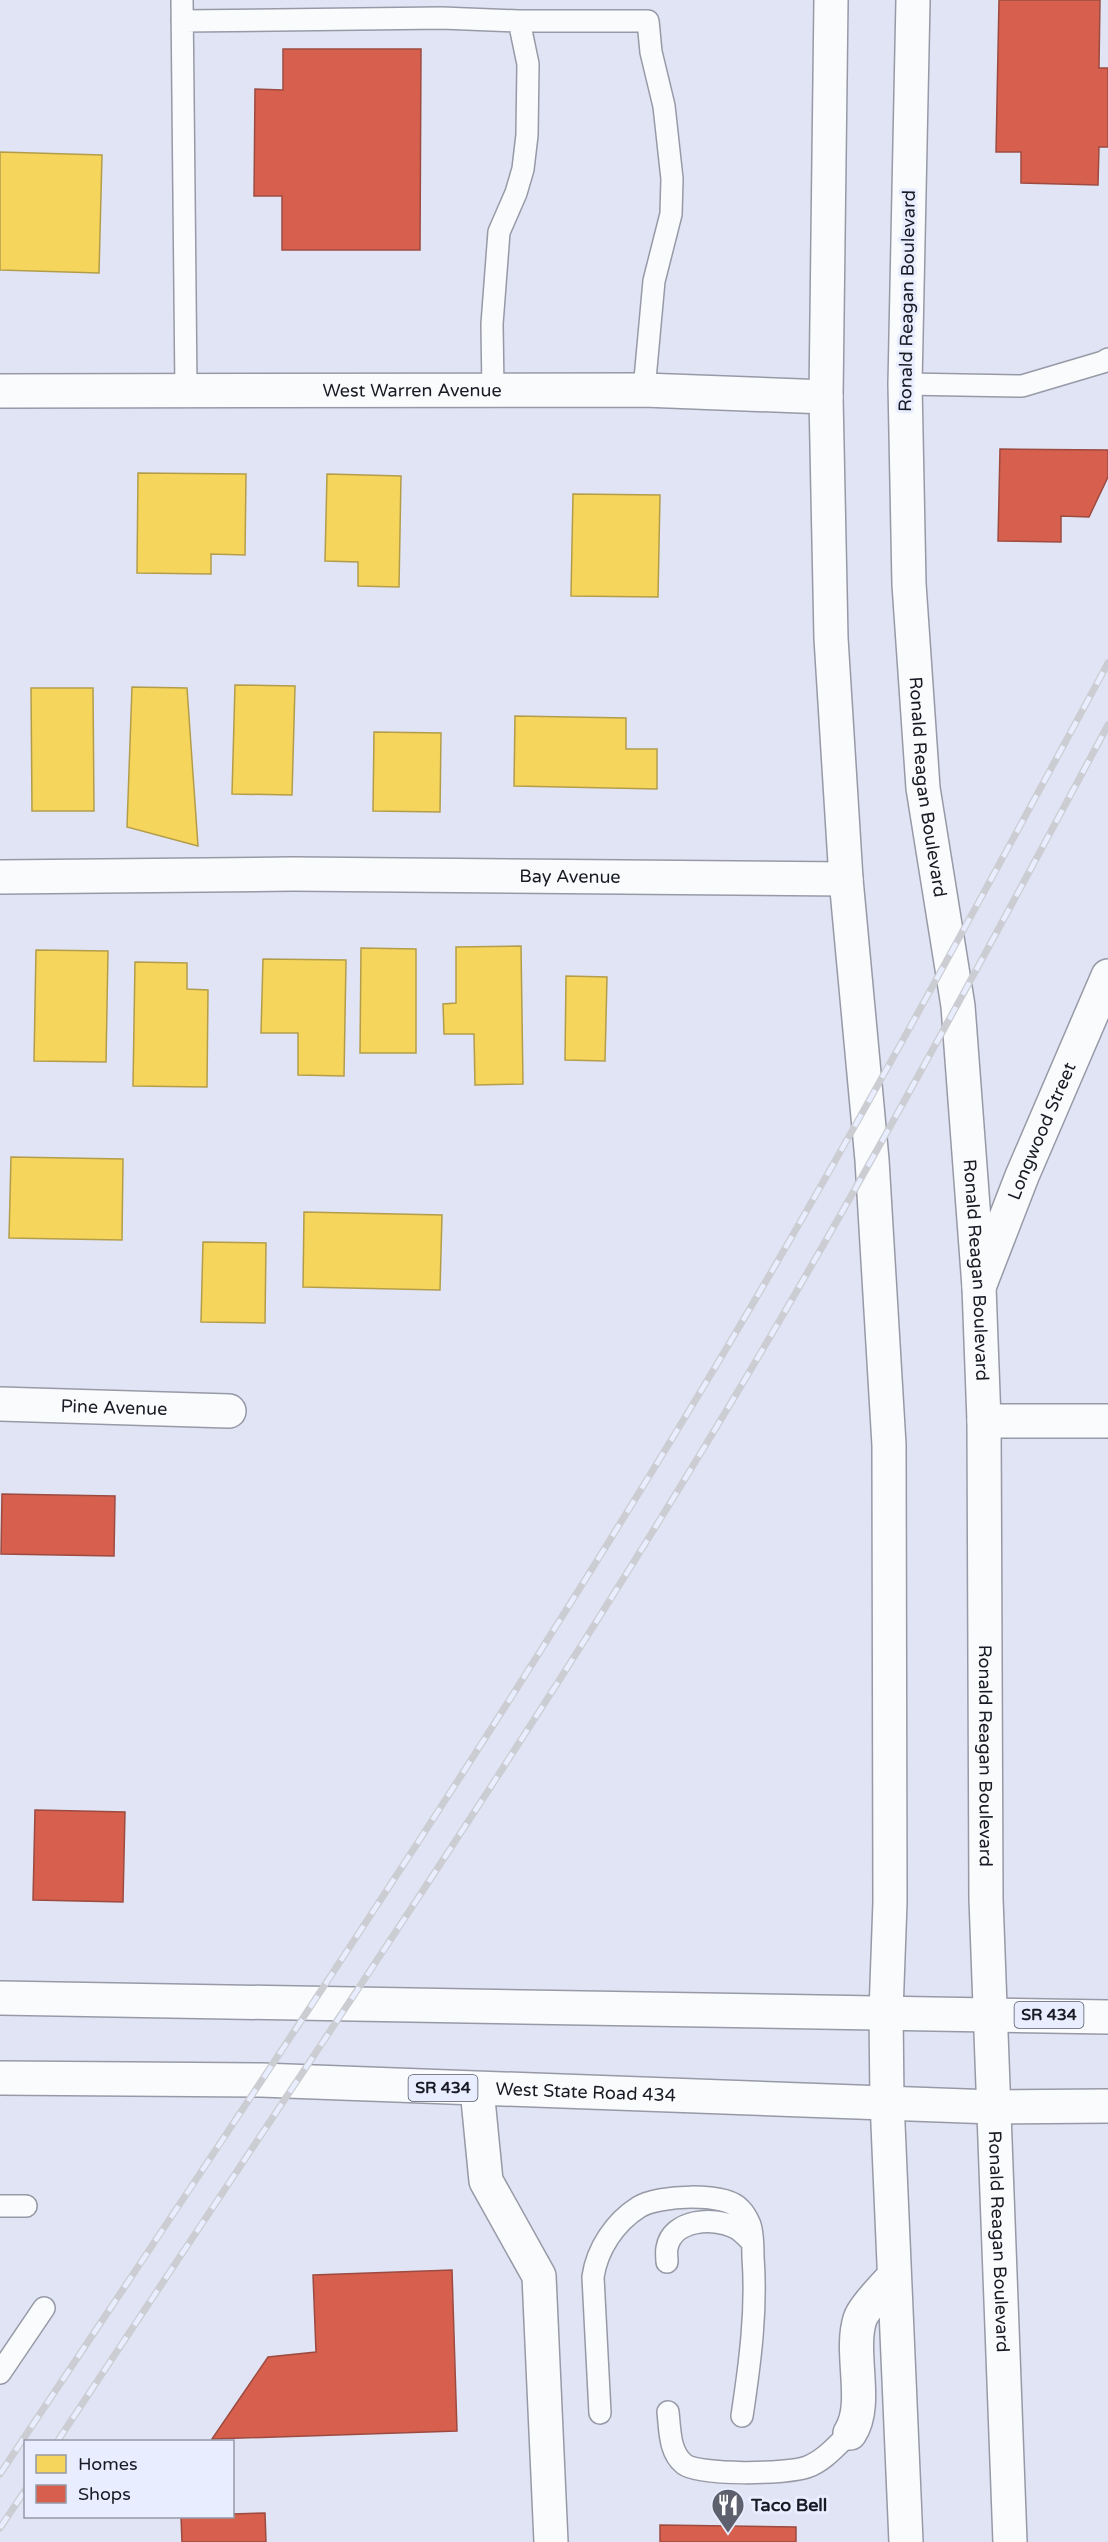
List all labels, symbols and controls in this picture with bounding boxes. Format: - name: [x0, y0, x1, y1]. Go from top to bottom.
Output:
- street label: Ronald Reagan Boulevard: [894, 190, 920, 412]
- street label: West Warren Avenue: [322, 379, 502, 401]
- street label: Ronald Reagan Boulevard: [904, 676, 951, 899]
- street label: Bay Avenue: [519, 865, 621, 888]
- street label: Longwood Street: [1003, 1059, 1081, 1203]
- street label: Ronald Reagan Boulevard: [958, 1158, 993, 1381]
- street label: Pine Avenue: [60, 1395, 168, 1420]
- street label: Ronald Reagan Boulevard: [974, 1645, 997, 1867]
- road number: SR 434: [1014, 2002, 1084, 2028]
- road number: SR 434: [408, 2075, 478, 2101]
- street label: West State Road 434: [495, 2078, 677, 2106]
- street label: Ronald Reagan Boulevard: [984, 2130, 1014, 2353]
- legend: [24, 2440, 234, 2518]
- text: Homes: [78, 2453, 138, 2475]
- text: Shops: [78, 2483, 131, 2505]
- restaurant icon: Taco Bell: [710, 2487, 746, 2534]
- place label: Taco Bell: [750, 2494, 827, 2516]

